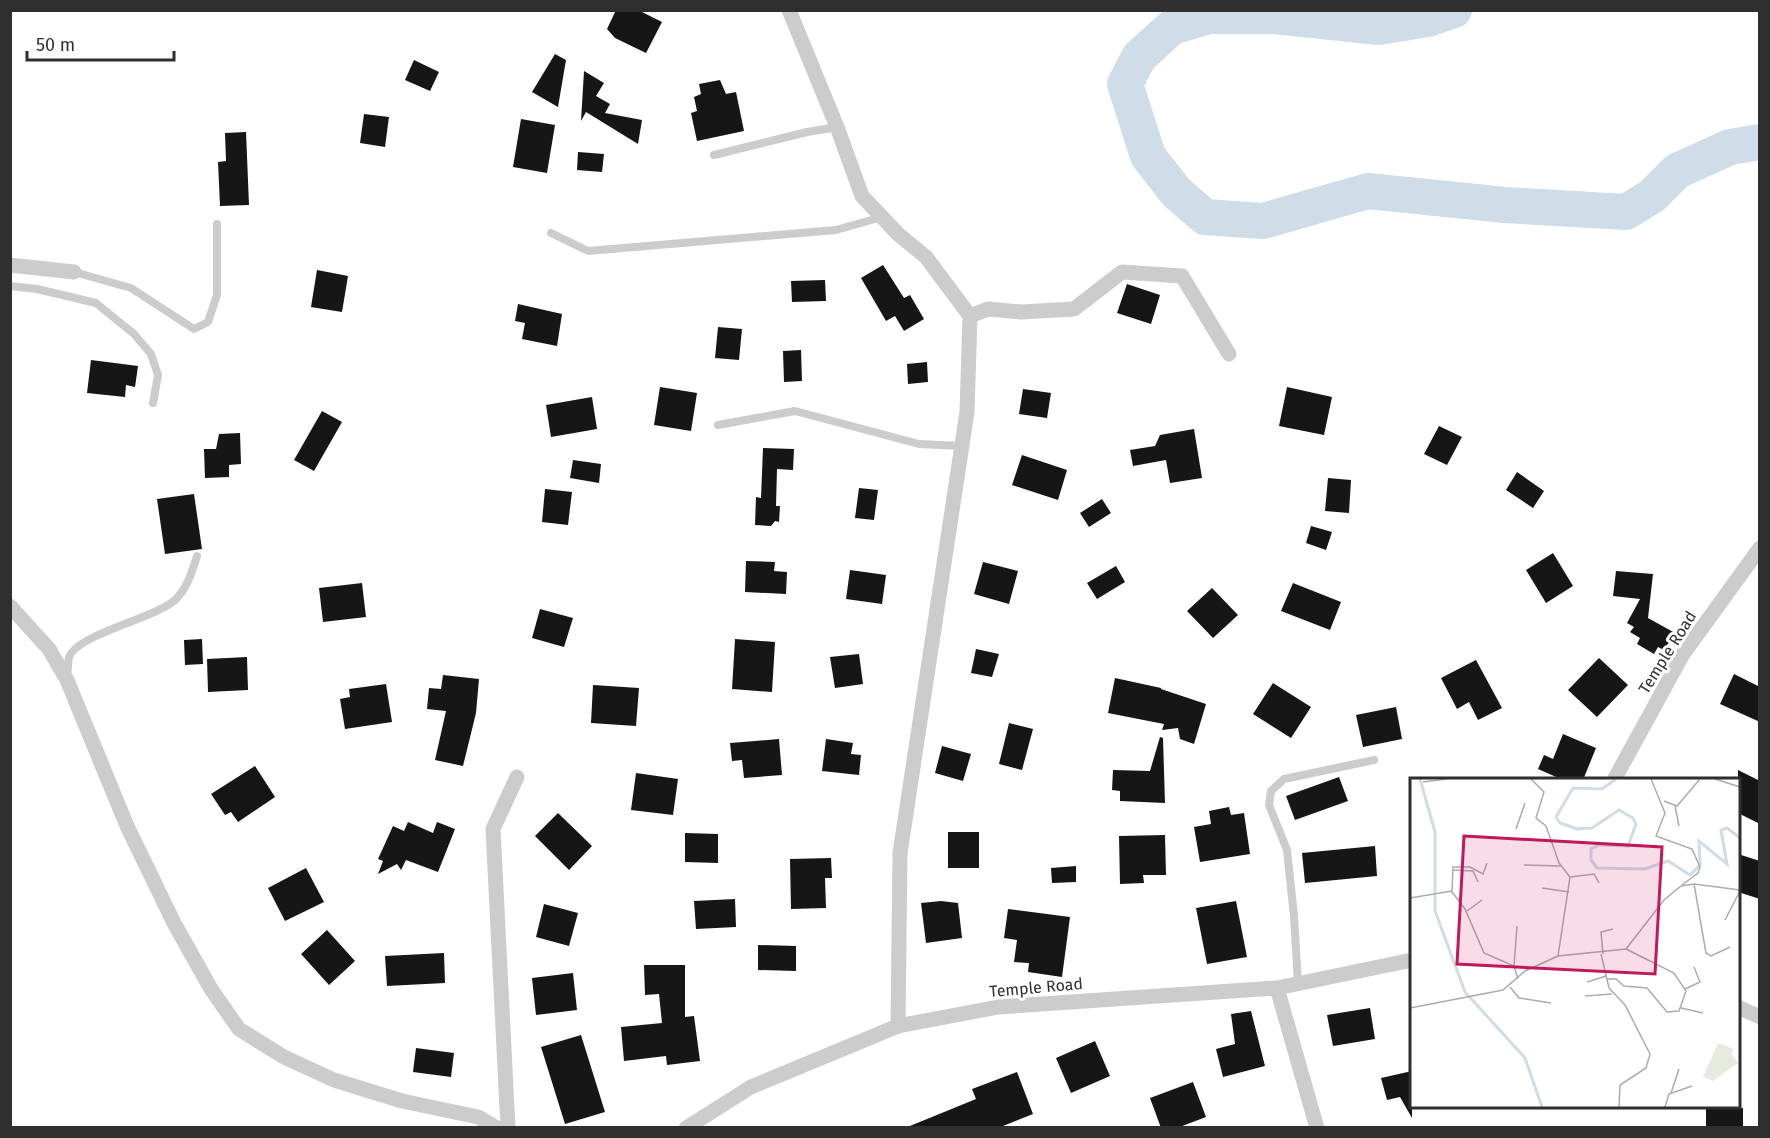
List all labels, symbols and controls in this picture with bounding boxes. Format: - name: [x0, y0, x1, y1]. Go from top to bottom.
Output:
- scale bar: [27, 24, 174, 62]
- text: 50 m: [36, 34, 75, 56]
- street label: Temple Road: [1635, 607, 1700, 697]
- inset map: [1410, 778, 1740, 1108]
- street label: Temple Road: [988, 974, 1084, 1001]

